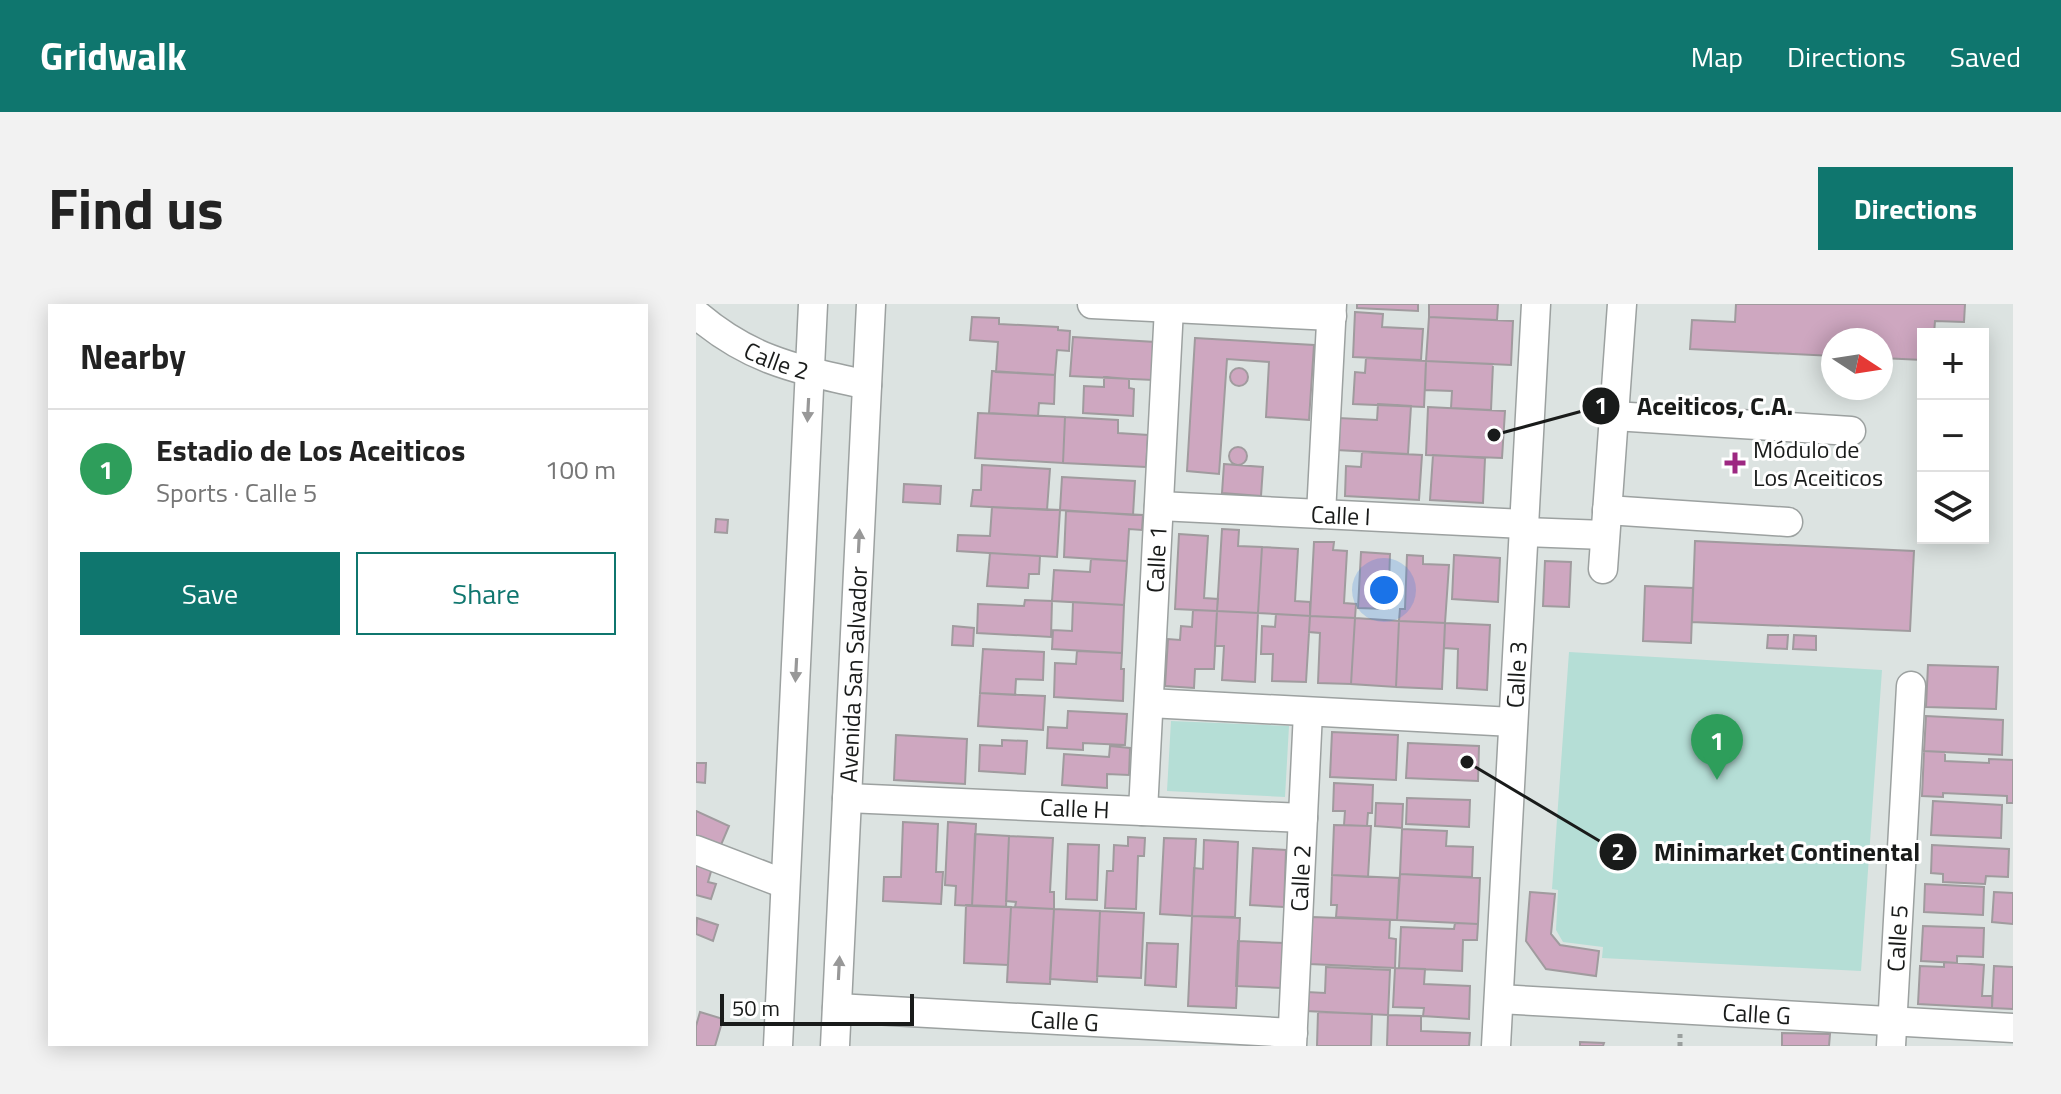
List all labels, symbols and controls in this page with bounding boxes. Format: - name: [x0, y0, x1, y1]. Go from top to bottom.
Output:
- text: Gridwalk: [40, 27, 187, 85]
- text: Map: [1691, 35, 1743, 78]
- text: Directions: [1787, 35, 1906, 78]
- text: Saved: [1950, 35, 2021, 78]
- text: Find us: [48, 166, 224, 251]
- button: Directions: [1818, 167, 2013, 250]
- north arrow: [1821, 328, 1893, 400]
- map controls: [1917, 328, 1989, 544]
- button: +: [1917, 328, 1989, 400]
- text: Nearby: [80, 330, 186, 382]
- street label: Calle 2: [738, 332, 813, 389]
- callout: Aceiticos, C.A.: [1581, 381, 1809, 431]
- text: Aceiticos, C.A.: [1637, 386, 1793, 425]
- text: 1: [1594, 387, 1608, 423]
- one-way arrow: [802, 398, 815, 423]
- button: −: [1917, 400, 1989, 472]
- text: Estadio de Los Aceiticos: [156, 427, 465, 473]
- place label: Módulo de Los Aceiticos: [1753, 431, 1883, 495]
- text: 1: [99, 450, 113, 489]
- text: 100 m: [545, 450, 616, 489]
- marker: Módulo de Los Aceiticos: [1724, 452, 1746, 474]
- button: layers: [1917, 472, 1989, 544]
- text: Sports · Calle 5: [156, 473, 317, 512]
- street label: Calle I: [1310, 496, 1371, 534]
- street label: Calle 1: [1136, 525, 1176, 594]
- one-way arrow: [853, 528, 866, 553]
- button: Save: [80, 552, 340, 635]
- button: Share: [356, 552, 616, 635]
- street label: Avenida San Salvador: [830, 565, 876, 783]
- your location: [1364, 570, 1404, 610]
- street label: Calle 3: [1496, 640, 1536, 709]
- one-way arrow: [789, 658, 802, 683]
- pin: 1: [1691, 714, 1743, 780]
- street label: Calle H: [1039, 788, 1110, 828]
- callout: Minimarket Continental: [1598, 827, 1936, 877]
- text: Minimarket Continental: [1654, 832, 1920, 871]
- text: 2: [1611, 833, 1625, 869]
- street label: Calle 2: [1280, 844, 1320, 913]
- street label: Calle 5: [1877, 904, 1917, 973]
- one-way arrow: [832, 955, 845, 980]
- scale bar: [720, 990, 914, 1026]
- text: 50 m: [732, 991, 780, 1025]
- street label: Calle G: [1721, 994, 1792, 1033]
- street label: Calle G: [1030, 1001, 1100, 1040]

